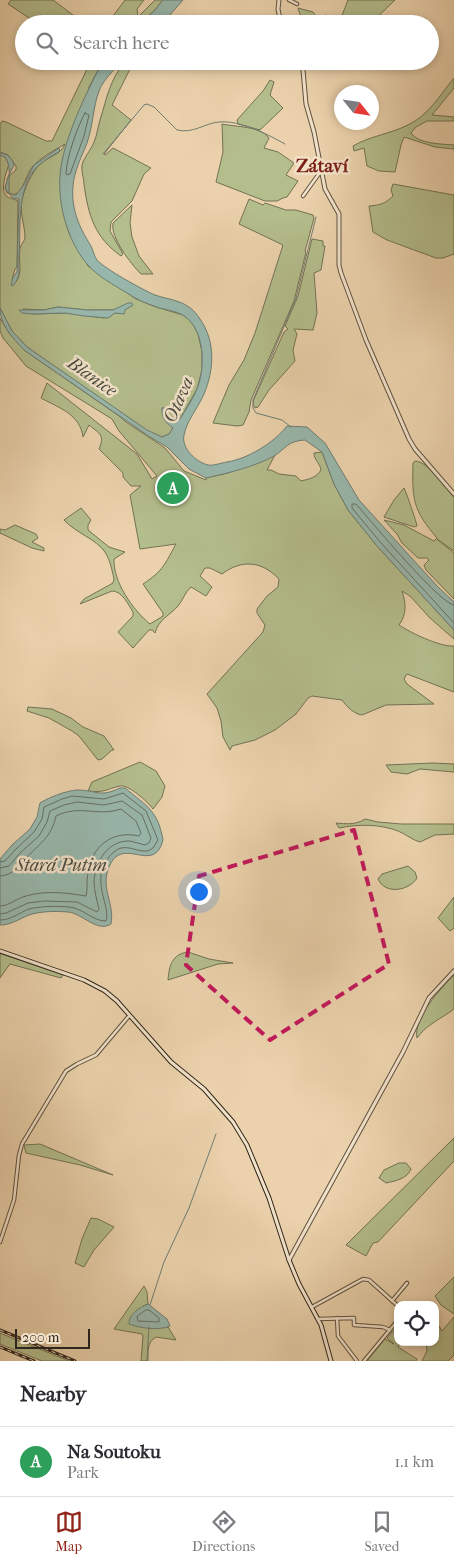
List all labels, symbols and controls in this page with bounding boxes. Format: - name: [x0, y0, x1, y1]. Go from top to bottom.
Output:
- search box: [15, 15, 439, 70]
- icon: search: [33, 29, 61, 57]
- text: Search here: [73, 32, 169, 54]
- north arrow: [334, 85, 379, 130]
- district label: Zátaví: [296, 155, 349, 177]
- water label: Blanice: [63, 352, 121, 402]
- water label: Otava: [160, 374, 198, 426]
- pin: A: [157, 469, 189, 507]
- water label: Stará Putim: [14, 855, 107, 876]
- your location: [186, 879, 212, 905]
- map controls: [394, 1301, 439, 1346]
- button: locate: [394, 1301, 439, 1346]
- scale bar: [15, 1326, 90, 1349]
- text: 200 m: [22, 1329, 59, 1346]
- text: Nearby: [20, 1382, 86, 1406]
- text: Na Soutoku: [67, 1441, 161, 1463]
- text: A: [31, 1452, 41, 1471]
- text: 1.1 km: [395, 1452, 434, 1471]
- text: Park: [67, 1463, 99, 1482]
- tab: Map: [55, 1508, 83, 1555]
- tab: Directions: [192, 1508, 255, 1555]
- tab: Saved: [365, 1508, 399, 1555]

